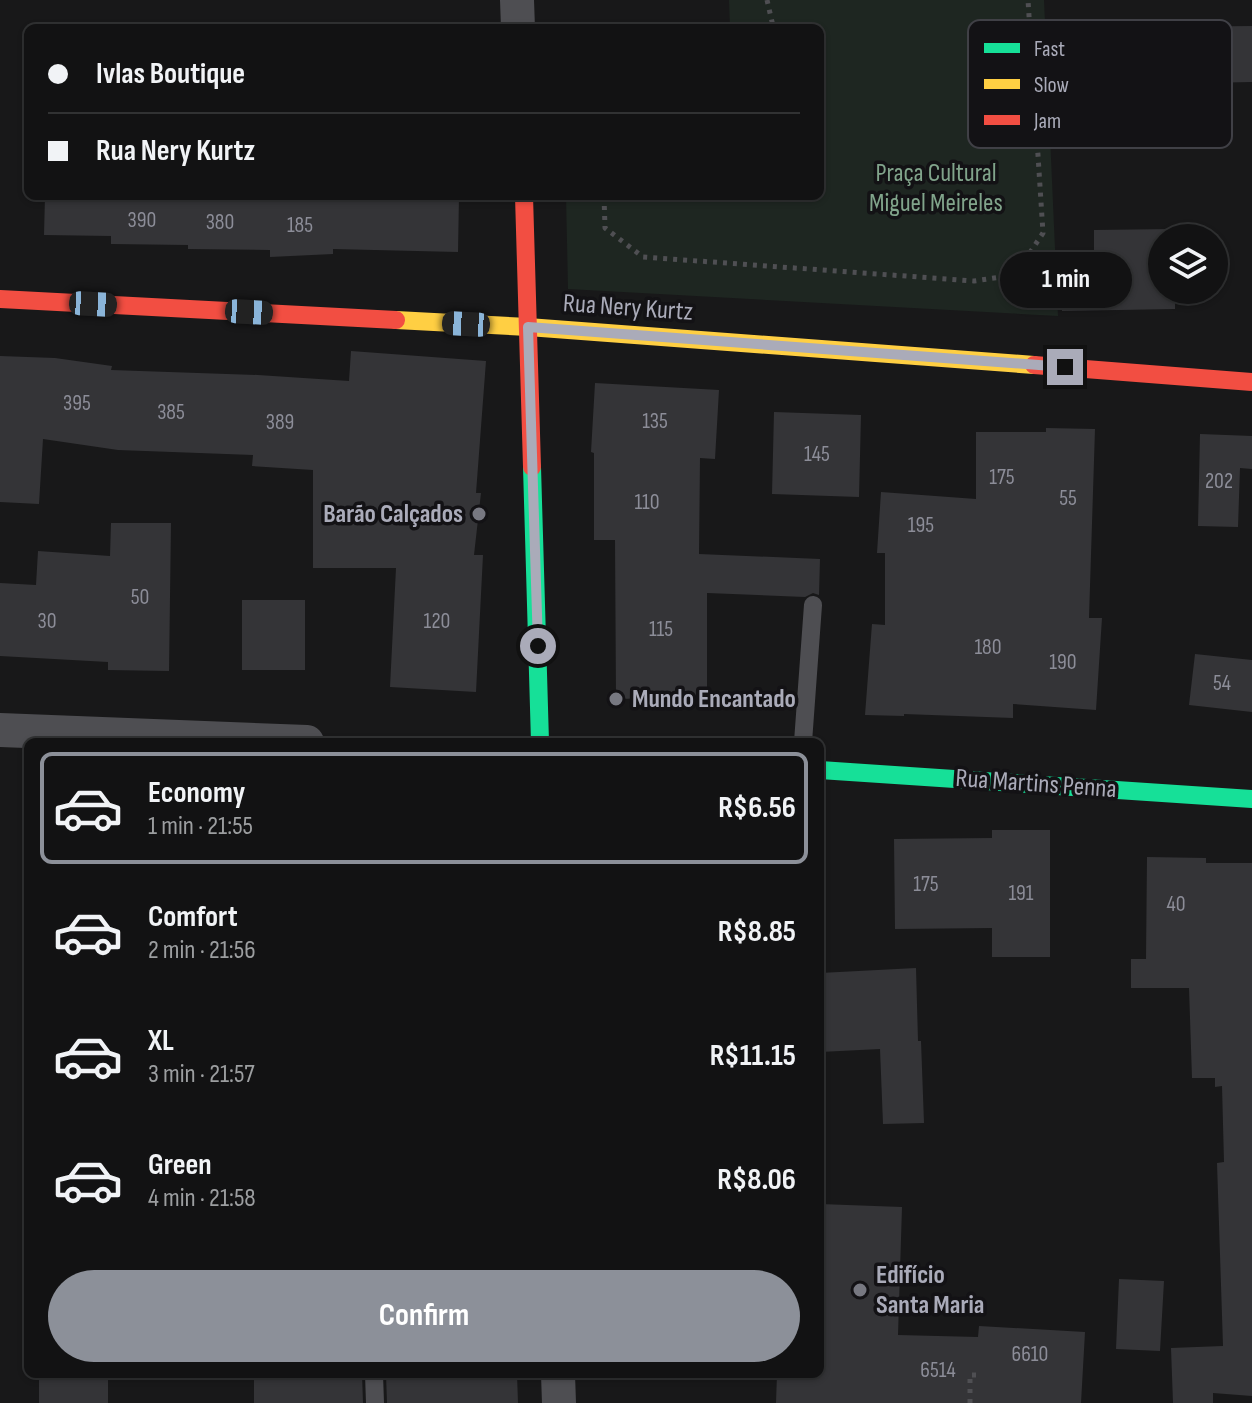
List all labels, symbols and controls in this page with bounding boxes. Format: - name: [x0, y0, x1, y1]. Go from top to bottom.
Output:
- legend: [968, 20, 1232, 148]
- text: Fast: [1034, 36, 1065, 63]
- text: Ivlas Boutique: [96, 56, 245, 92]
- text: Slow: [1034, 72, 1069, 99]
- text: Jam: [1033, 108, 1061, 135]
- text: Rua Nery Kurtz: [96, 133, 255, 169]
- park label: Praça Cultural Miguel Meireles: [869, 158, 1003, 219]
- house number: 390: [128, 207, 156, 234]
- house number: 380: [206, 209, 234, 236]
- house number: 185: [287, 212, 313, 239]
- map controls: [1148, 224, 1228, 304]
- button: layers: [1148, 224, 1228, 304]
- callout: 1 min: [999, 251, 1131, 307]
- text: 1 min: [1042, 264, 1090, 295]
- street label: Rua Nery Kurtz: [562, 288, 694, 328]
- car: [68, 291, 118, 317]
- car: [224, 299, 274, 325]
- car: [441, 311, 491, 337]
- route end: [1047, 349, 1083, 385]
- house number: 395: [63, 390, 91, 417]
- house number: 385: [157, 399, 185, 426]
- house number: 135: [642, 408, 668, 435]
- house number: 389: [266, 409, 294, 436]
- house number: 145: [804, 441, 830, 468]
- house number: 175: [989, 464, 1015, 491]
- house number: 202: [1205, 468, 1233, 495]
- house number: 55: [1059, 485, 1077, 512]
- house number: 110: [634, 489, 660, 516]
- place label: Barão Calçados: [323, 499, 463, 530]
- marker: Barão Calçados: [470, 505, 488, 523]
- house number: 195: [908, 512, 934, 539]
- house number: 50: [131, 584, 149, 611]
- house number: 30: [37, 608, 57, 635]
- house number: 120: [424, 608, 450, 635]
- house number: 115: [649, 616, 673, 643]
- route start: [520, 628, 556, 664]
- house number: 180: [974, 634, 1002, 661]
- house number: 190: [1049, 649, 1077, 676]
- house number: 54: [1213, 670, 1231, 697]
- place label: Mundo Encantado: [632, 684, 796, 715]
- marker: Mundo Encantado: [607, 690, 625, 708]
- street label: Rua Martins Penna: [954, 763, 1118, 805]
- icon: car: [52, 772, 124, 844]
- text: Economy: [148, 775, 245, 811]
- text: R$6.56: [718, 790, 796, 826]
- text: 1 min · 21:55: [148, 811, 253, 842]
- house number: 175: [913, 871, 939, 898]
- house number: 191: [1008, 880, 1034, 907]
- house number: 40: [1166, 891, 1186, 918]
- icon: car: [52, 896, 124, 968]
- text: Comfort: [148, 899, 238, 935]
- text: R$8.85: [718, 914, 796, 950]
- text: 2 min · 21:56: [148, 935, 256, 966]
- icon: car: [52, 1020, 124, 1092]
- text: XL: [148, 1023, 174, 1059]
- text: R$11.15: [710, 1038, 796, 1074]
- text: 3 min · 21:57: [148, 1059, 255, 1090]
- icon: car: [52, 1144, 124, 1216]
- text: Green: [148, 1147, 212, 1183]
- text: R$8.06: [717, 1162, 796, 1198]
- text: 4 min · 21:58: [148, 1183, 256, 1214]
- place label: Edifício Santa Maria: [876, 1260, 984, 1321]
- button: Confirm: [48, 1270, 800, 1362]
- marker: Edifício Santa Maria: [851, 1281, 869, 1299]
- house number: 6610: [1012, 1341, 1048, 1368]
- house number: 6514: [920, 1357, 956, 1384]

